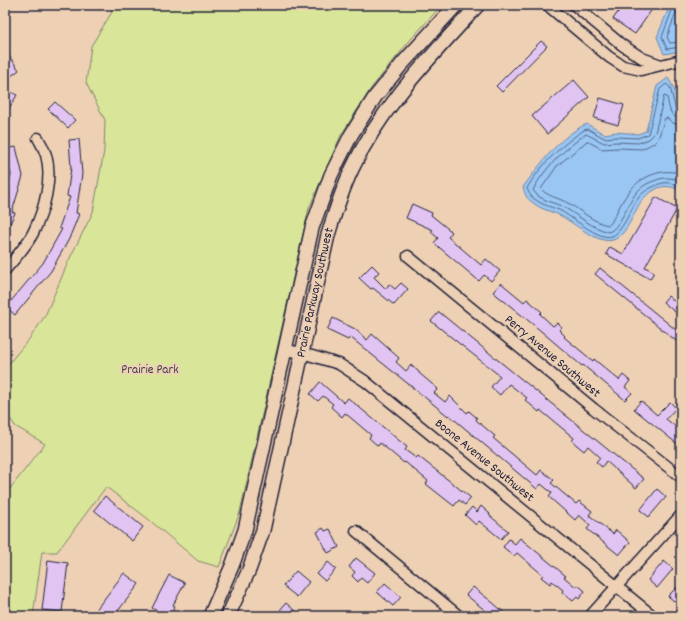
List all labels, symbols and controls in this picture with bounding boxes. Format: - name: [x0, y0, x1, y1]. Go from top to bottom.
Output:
- street label: Prairie Parkway Southwest: [292, 225, 339, 359]
- street label: Perry Avenue Southwest: [500, 311, 604, 403]
- park label: Prairie Park: [121, 361, 179, 380]
- street label: Boone Avenue Southwest: [430, 415, 538, 507]

